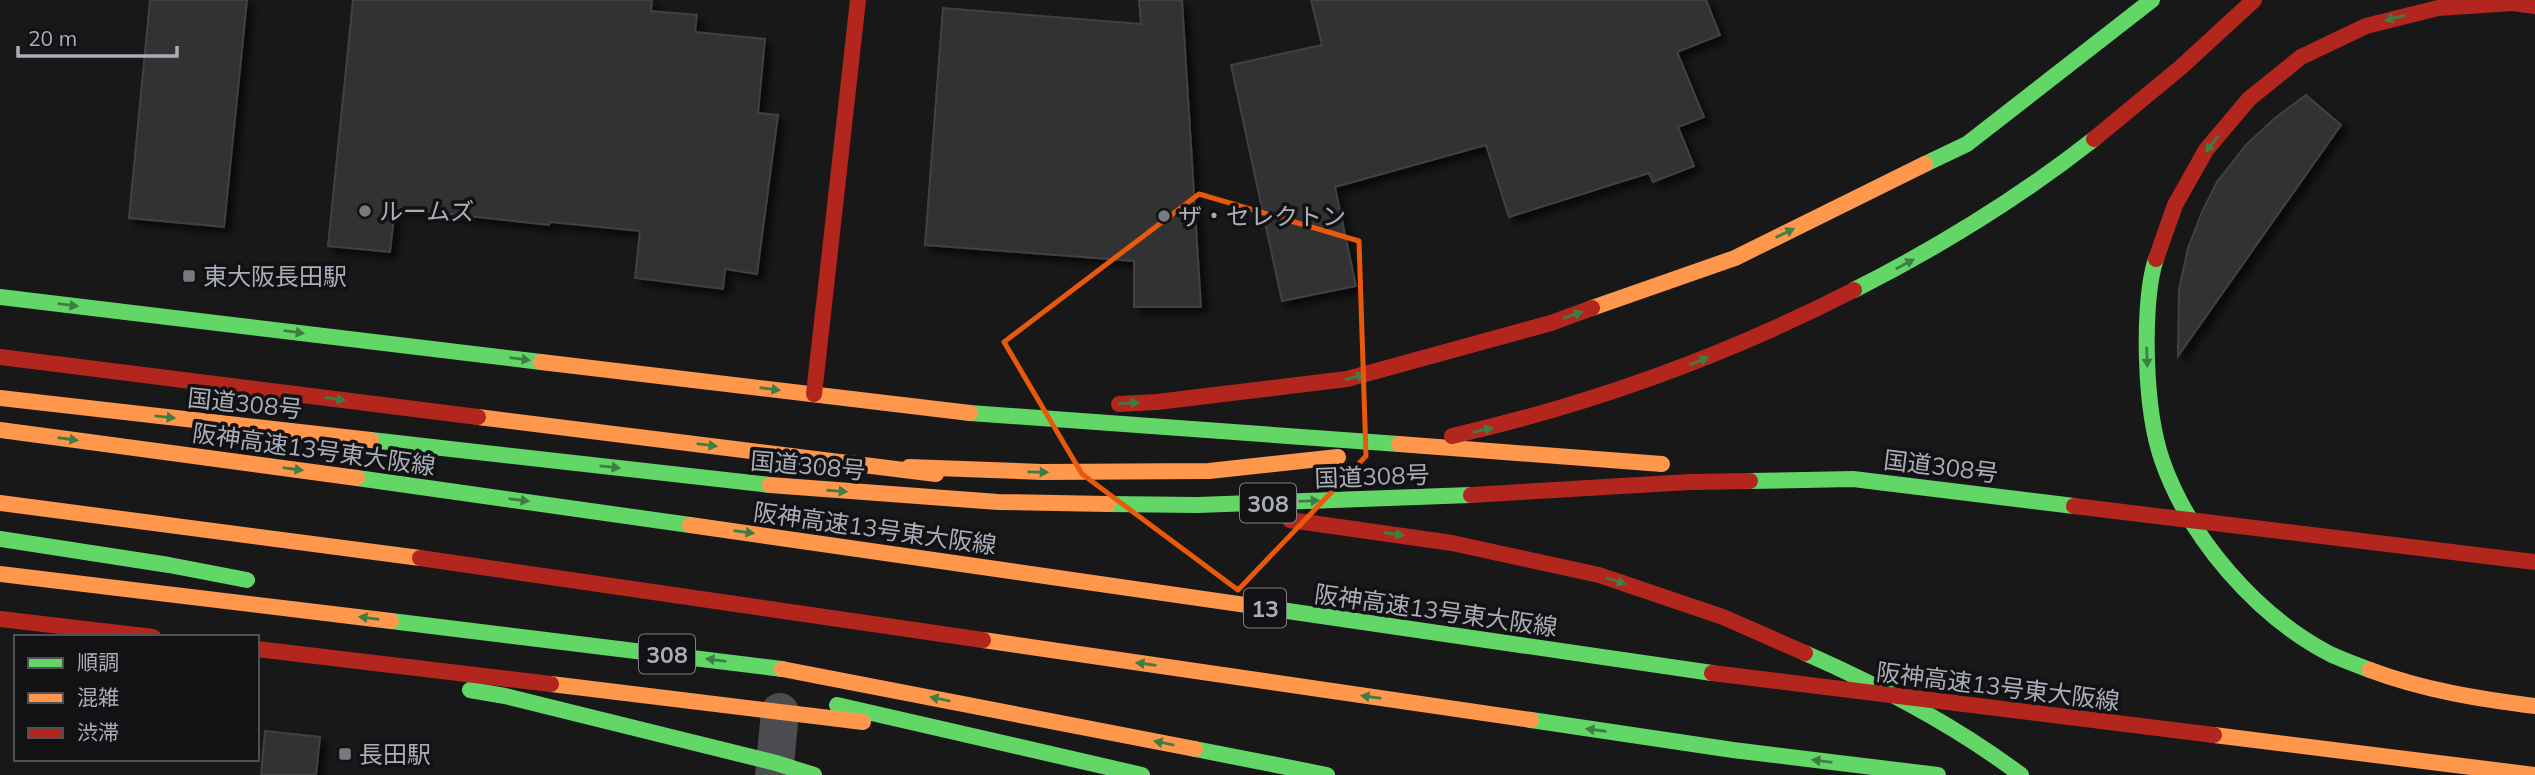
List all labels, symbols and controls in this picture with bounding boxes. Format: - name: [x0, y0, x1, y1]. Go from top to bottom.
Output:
- one-way arrow: [2384, 13, 2406, 24]
- scale bar: [18, 14, 177, 58]
- text: 20 m: [28, 25, 77, 51]
- one-way arrow: [2205, 135, 2219, 153]
- place label: ルームズ: [379, 196, 474, 226]
- place label: ザ・セレクトン: [1178, 201, 1346, 231]
- marker: ルームズ: [357, 203, 373, 219]
- marker: ザ・セレクトン: [1156, 208, 1172, 224]
- one-way arrow: [1775, 227, 1795, 238]
- one-way arrow: [1895, 258, 1915, 270]
- place label: 東大阪長田駅: [203, 261, 347, 291]
- marker: 東大阪長田駅: [181, 268, 197, 284]
- one-way arrow: [57, 299, 79, 310]
- one-way arrow: [1563, 309, 1584, 320]
- one-way arrow: [283, 326, 305, 337]
- one-way arrow: [2141, 347, 2152, 369]
- one-way arrow: [509, 353, 531, 364]
- one-way arrow: [1689, 355, 1710, 366]
- one-way arrow: [1344, 371, 1366, 382]
- street label: 国道308号: [186, 382, 304, 424]
- one-way arrow: [759, 383, 781, 394]
- one-way arrow: [324, 394, 346, 405]
- one-way arrow: [1118, 398, 1140, 409]
- one-way arrow: [154, 411, 176, 422]
- street label: 阪神高速13号東大阪線: [191, 417, 437, 481]
- one-way arrow: [1472, 424, 1494, 435]
- one-way arrow: [57, 433, 79, 444]
- one-way arrow: [696, 440, 718, 451]
- street label: 国道308号: [1882, 444, 2000, 488]
- street label: 国道308号: [749, 445, 867, 485]
- street label: 国道308号: [1314, 459, 1430, 493]
- one-way arrow: [600, 462, 622, 473]
- one-way arrow: [282, 463, 304, 474]
- one-way arrow: [1027, 466, 1049, 478]
- road number: 308: [1240, 484, 1296, 523]
- one-way arrow: [826, 486, 848, 497]
- one-way arrow: [508, 494, 530, 505]
- street label: 阪神高速13号東大阪線: [752, 496, 998, 560]
- one-way arrow: [1298, 496, 1320, 507]
- one-way arrow: [733, 527, 755, 538]
- one-way arrow: [1383, 529, 1405, 540]
- one-way arrow: [1606, 576, 1627, 587]
- street label: 阪神高速13号東大阪線: [1313, 578, 1559, 642]
- road number: 13: [1244, 588, 1286, 628]
- one-way arrow: [358, 613, 380, 624]
- road number: 308: [639, 634, 695, 674]
- legend: [14, 635, 259, 761]
- text: 順調: [77, 649, 119, 675]
- one-way arrow: [705, 655, 727, 666]
- street label: 阪神高速13号東大阪線: [1875, 656, 2121, 716]
- one-way arrow: [1135, 658, 1157, 669]
- text: 混雑: [77, 684, 119, 710]
- one-way arrow: [1360, 691, 1382, 702]
- one-way arrow: [929, 694, 951, 705]
- text: 渋滞: [77, 719, 119, 745]
- one-way arrow: [1585, 724, 1607, 735]
- one-way arrow: [1153, 737, 1175, 748]
- place label: 長田駅: [359, 739, 431, 769]
- marker: 長田駅: [337, 746, 353, 762]
- one-way arrow: [1811, 755, 1833, 766]

